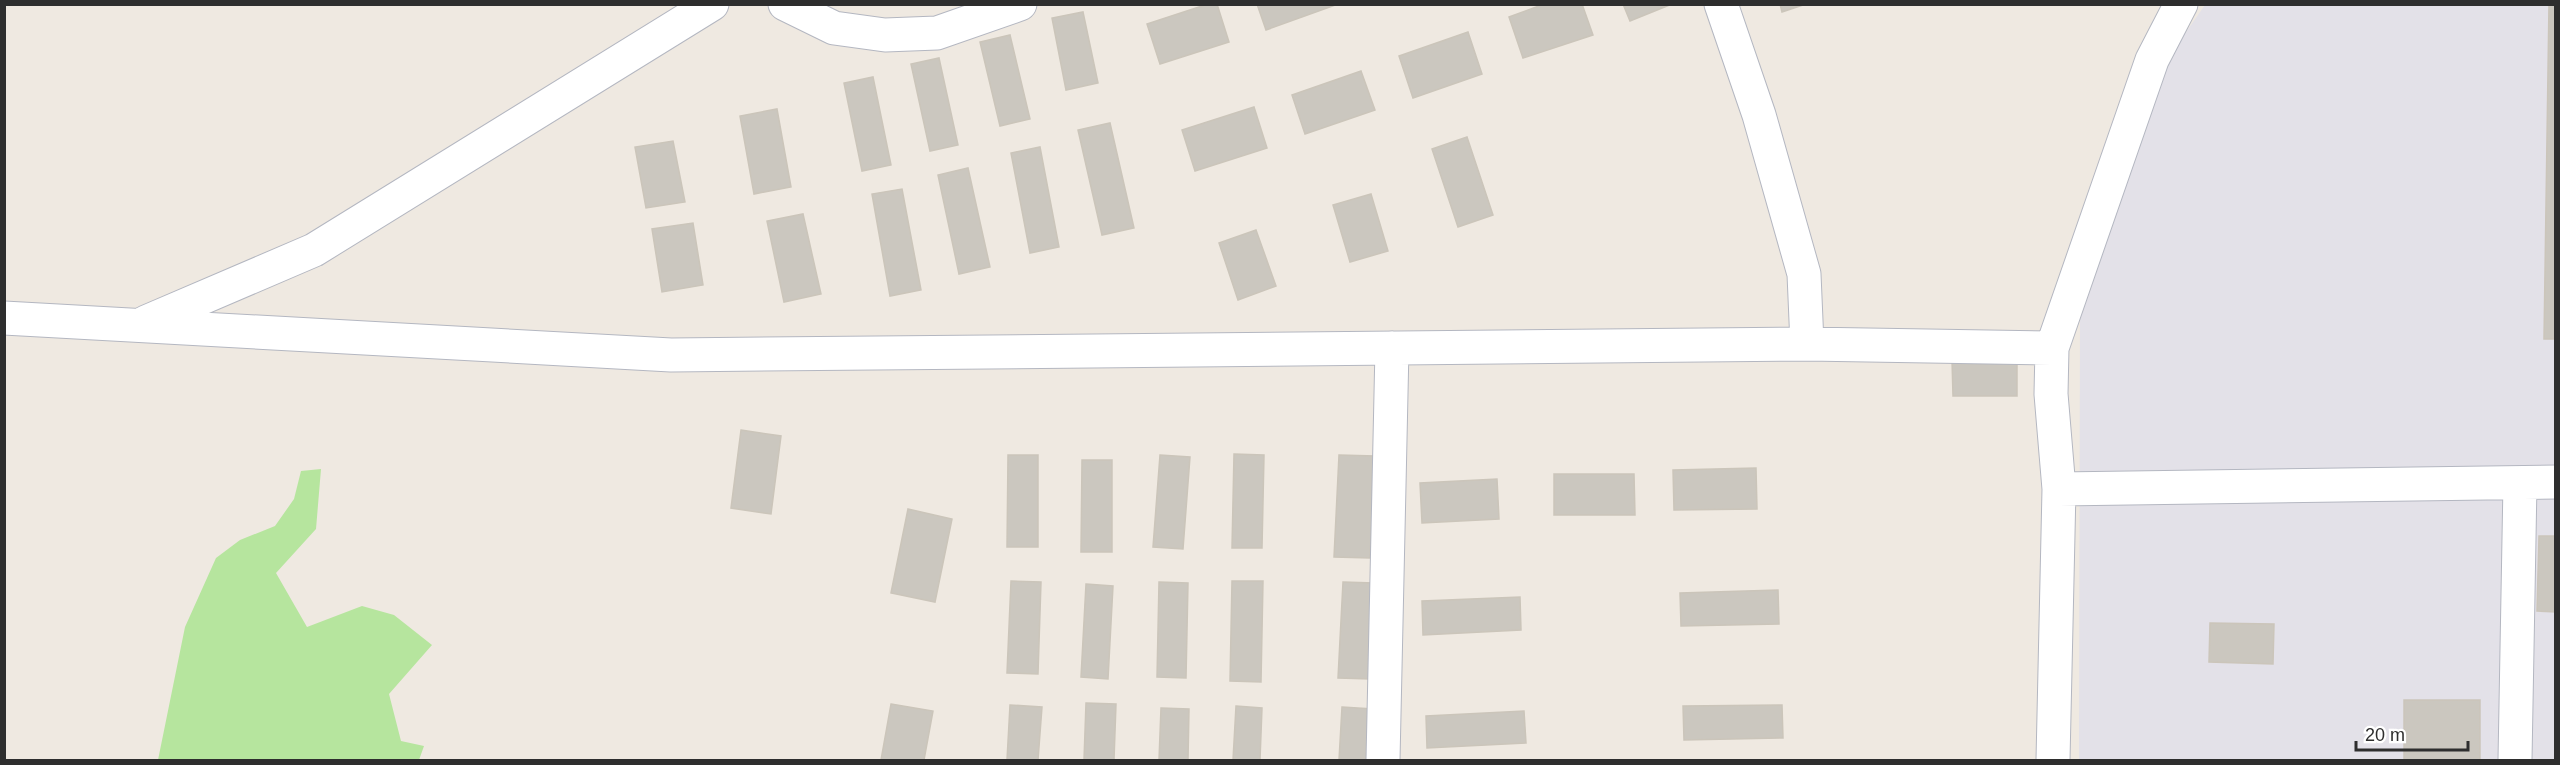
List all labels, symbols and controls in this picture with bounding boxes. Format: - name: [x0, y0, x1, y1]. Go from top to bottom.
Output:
- scale bar: [2356, 714, 2468, 752]
- text: 20 m: [2365, 725, 2405, 745]

